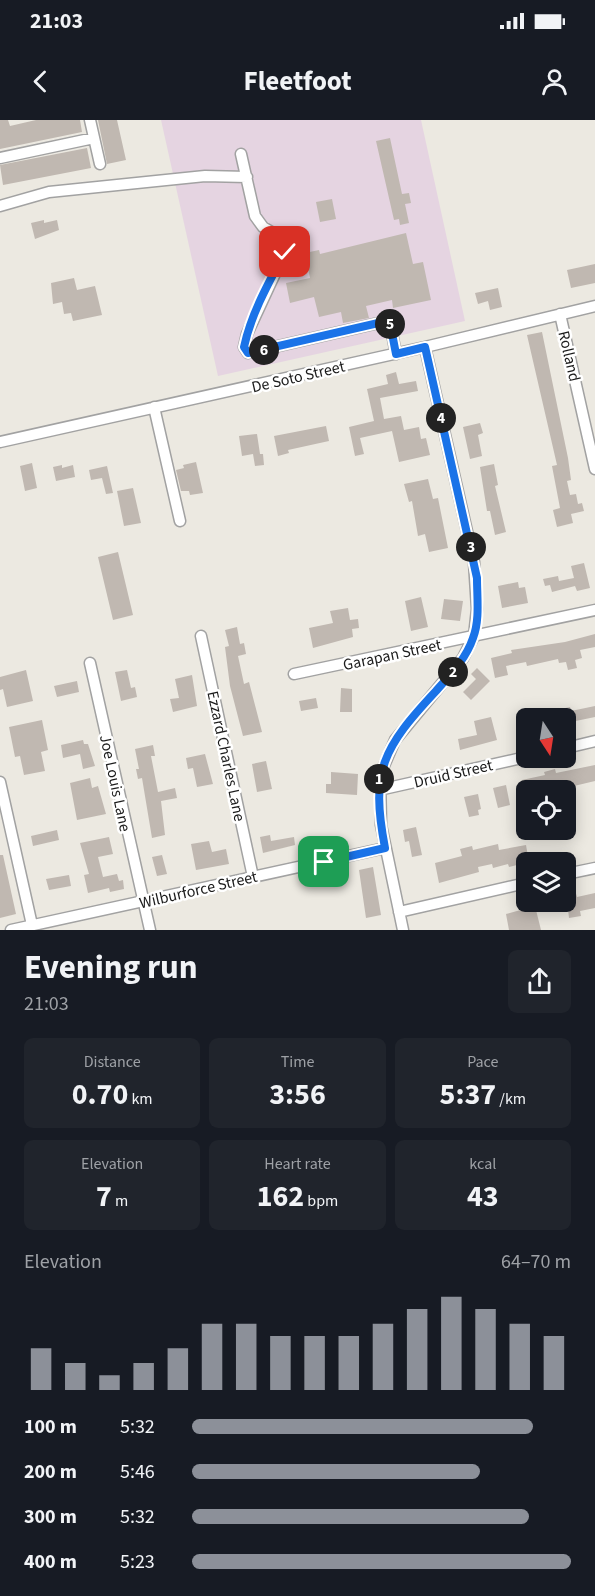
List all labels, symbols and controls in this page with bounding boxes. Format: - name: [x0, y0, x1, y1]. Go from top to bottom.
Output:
- text: 21:03: [30, 5, 83, 37]
- text: Fleetfoot: [243, 62, 352, 101]
- icon: back: [24, 65, 57, 98]
- icon: person: [538, 65, 571, 98]
- pin: [259, 226, 310, 277]
- icon: check: [268, 235, 301, 268]
- pin: 5: [375, 309, 405, 339]
- text: 5: [386, 313, 394, 335]
- street label: Rolland: [553, 329, 586, 384]
- pin: 6: [249, 335, 279, 365]
- text: 6: [260, 339, 268, 361]
- street label: De Soto Street: [249, 355, 348, 398]
- pin: 4: [426, 403, 456, 433]
- text: 4: [437, 407, 445, 429]
- pin: 3: [456, 532, 486, 562]
- text: 3: [467, 536, 475, 558]
- street label: Garapan Street: [341, 634, 444, 676]
- pin: 2: [438, 657, 468, 687]
- text: 2: [449, 661, 457, 683]
- street label: Ezzard Charles Lane: [201, 689, 251, 824]
- north arrow: [516, 708, 576, 768]
- map controls: [516, 708, 576, 912]
- street label: Joe Louis Lane: [94, 733, 136, 834]
- street label: Druid Street: [412, 754, 495, 794]
- pin: 1: [364, 764, 394, 794]
- text: 1: [375, 768, 383, 790]
- button: locate: [516, 780, 576, 840]
- pin: [298, 836, 349, 887]
- icon: arrive: [307, 845, 340, 878]
- button: layers: [516, 852, 576, 912]
- street label: Wilburforce Street: [137, 866, 260, 914]
- text: Evening run: [24, 944, 198, 991]
- button: share: [508, 950, 571, 1013]
- text: 21:03: [24, 990, 69, 1018]
- text: Distance: [84, 1051, 141, 1073]
- text: Time: [281, 1051, 314, 1073]
- text: Pace: [467, 1051, 498, 1073]
- text: 0.70: [72, 1073, 128, 1116]
- text: 3:56: [269, 1073, 326, 1116]
- text: 5:37: [440, 1073, 496, 1116]
- text: km: [128, 1088, 153, 1110]
- text: /km: [496, 1088, 526, 1110]
- text: Elevation: [81, 1153, 143, 1175]
- text: Heart rate: [264, 1153, 331, 1175]
- text: kcal: [469, 1153, 496, 1175]
- text: 7: [96, 1175, 112, 1218]
- text: 162: [257, 1175, 304, 1218]
- text: 43: [467, 1175, 499, 1218]
- text: m: [112, 1190, 128, 1212]
- text: bpm: [304, 1190, 338, 1212]
- text: Elevation: [24, 1248, 102, 1276]
- text: 64–70 m: [501, 1248, 571, 1276]
- text: 100 m: [24, 1413, 77, 1441]
- text: 5:32: [120, 1413, 155, 1441]
- text: 200 m: [24, 1458, 77, 1486]
- text: 5:46: [120, 1458, 155, 1486]
- text: 300 m: [24, 1503, 77, 1531]
- text: 5:32: [120, 1503, 155, 1531]
- text: 400 m: [24, 1548, 77, 1576]
- text: 5:23: [120, 1548, 155, 1576]

